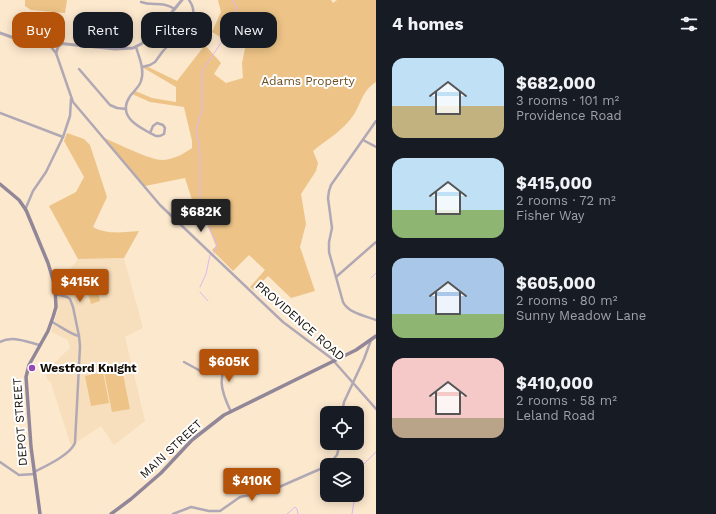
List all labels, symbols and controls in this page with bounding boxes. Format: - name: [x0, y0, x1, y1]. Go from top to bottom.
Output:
- chip: Buy: [12, 12, 65, 48]
- chip: Rent: [73, 12, 133, 48]
- chip: Filters: [141, 12, 212, 48]
- chip: New: [220, 12, 277, 48]
- icon: filters: [678, 13, 700, 35]
- text: 4 homes: [392, 14, 463, 34]
- text: $682,000: [516, 73, 596, 93]
- park label: Adams Property: [261, 74, 356, 88]
- icon: home: [424, 74, 472, 122]
- text: 3 rooms · 101 m²: [516, 93, 619, 108]
- text: Providence Road: [516, 108, 622, 123]
- text: $415,000: [516, 173, 592, 193]
- icon: home: [424, 174, 472, 222]
- text: 2 rooms · 72 m²: [516, 193, 616, 208]
- pin: $682K: [173, 199, 229, 233]
- text: $682K: [180, 204, 222, 219]
- text: Fisher Way: [516, 208, 585, 223]
- pin: $415K: [52, 269, 108, 303]
- text: $605,000: [516, 273, 596, 293]
- text: $415K: [61, 274, 99, 289]
- icon: home: [424, 274, 472, 322]
- street label: PROVIDENCE ROAD: [253, 278, 347, 364]
- text: 2 rooms · 80 m²: [516, 293, 617, 308]
- text: Sunny Meadow Lane: [516, 308, 646, 323]
- pin: $605K: [201, 349, 257, 383]
- text: $605K: [208, 354, 250, 369]
- place label: Westford Knight: [40, 361, 137, 375]
- marker: Westford Knight: [27, 363, 37, 373]
- text: $410,000: [516, 373, 593, 393]
- icon: home: [424, 374, 472, 422]
- street label: DEPOT STREET: [10, 377, 30, 467]
- text: 2 rooms · 58 m²: [516, 393, 617, 408]
- map controls: [320, 406, 364, 502]
- button: locate: [320, 406, 364, 450]
- text: Leland Road: [516, 408, 595, 423]
- street label: MAIN STREET: [137, 417, 205, 481]
- button: layers: [320, 458, 364, 502]
- pin: $410K: [224, 468, 280, 502]
- text: $410K: [232, 473, 272, 488]

